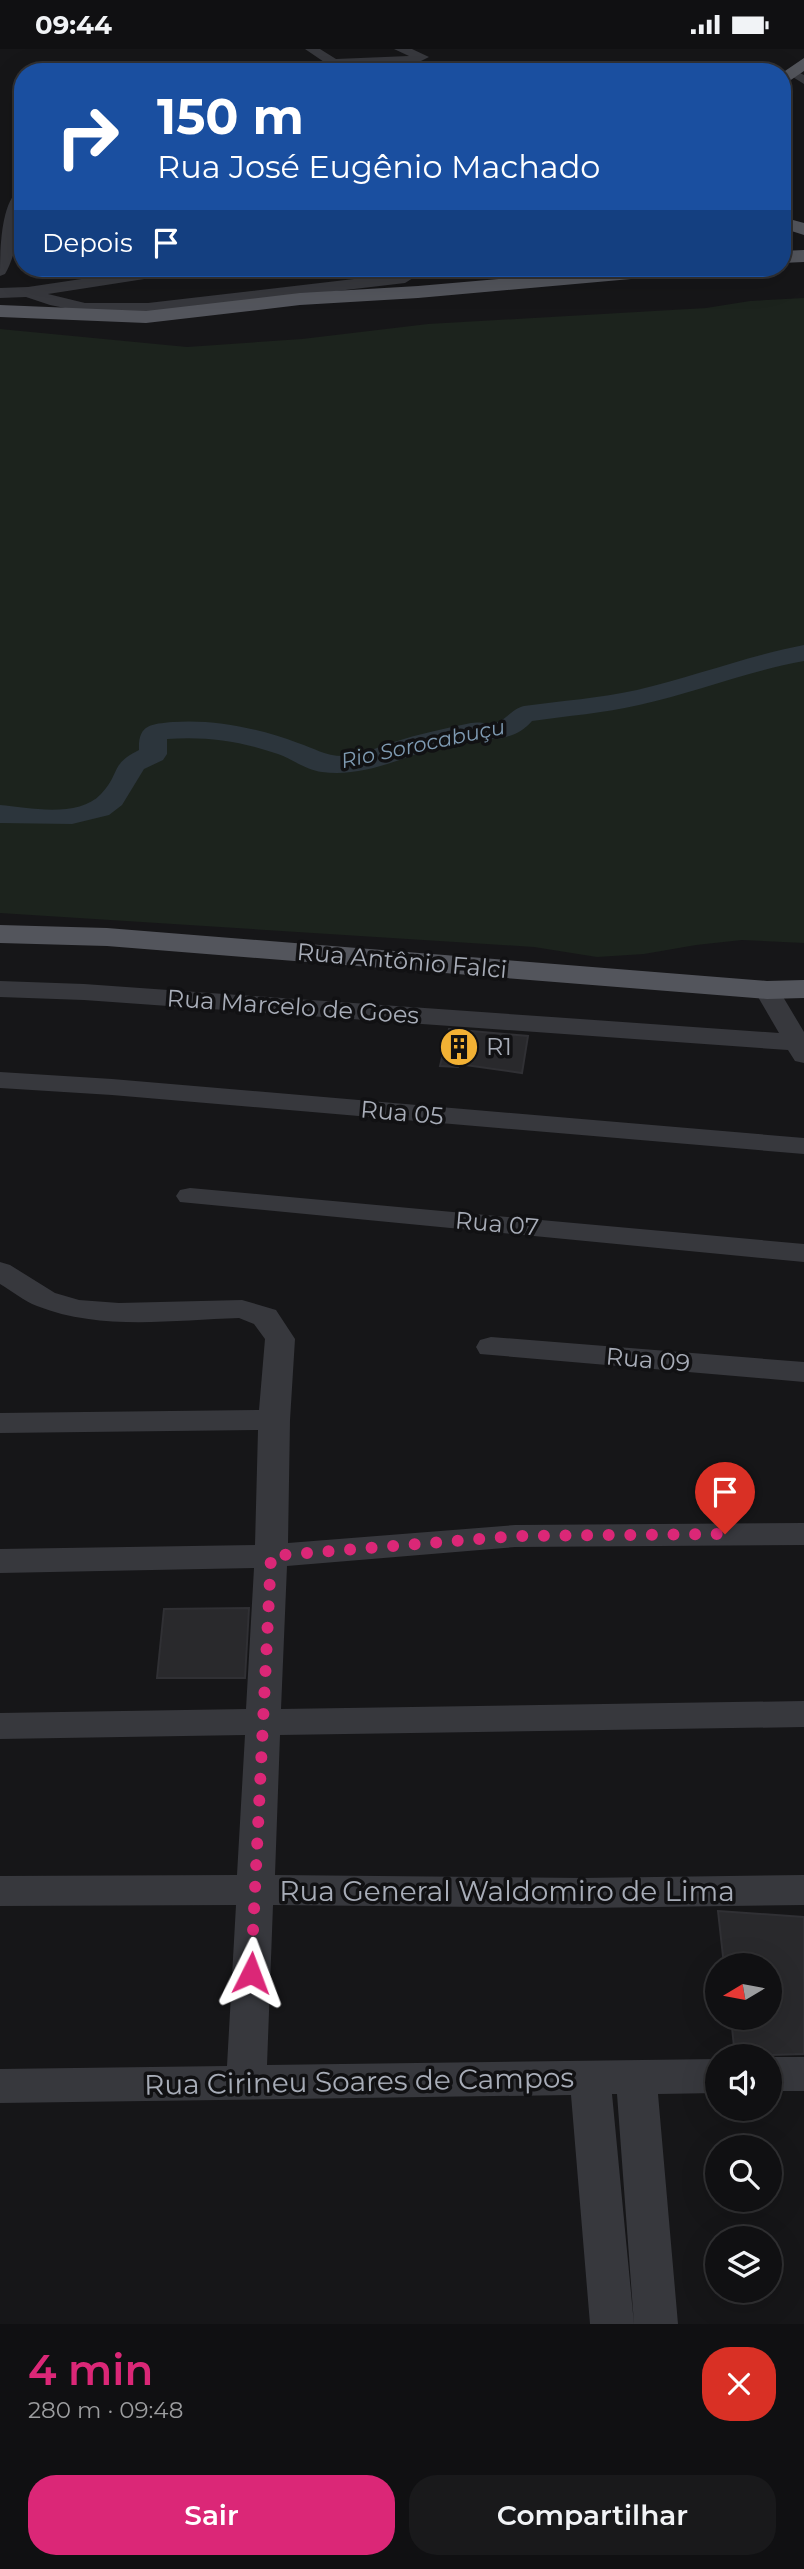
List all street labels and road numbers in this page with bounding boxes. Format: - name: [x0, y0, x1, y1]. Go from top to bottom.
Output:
- street label: Rua Antônio Falci: [296, 937, 508, 984]
- street label: Rua Marcelo de Goes: [166, 983, 420, 1030]
- street label: Rua 05: [359, 1094, 445, 1131]
- street label: Rua 07: [454, 1205, 540, 1242]
- street label: Rua 09: [605, 1341, 691, 1378]
- street label: Rua General Waldomiro de Lima: [279, 1874, 735, 1908]
- street label: Rua Cirineu Soares de Campos: [144, 2060, 574, 2102]

